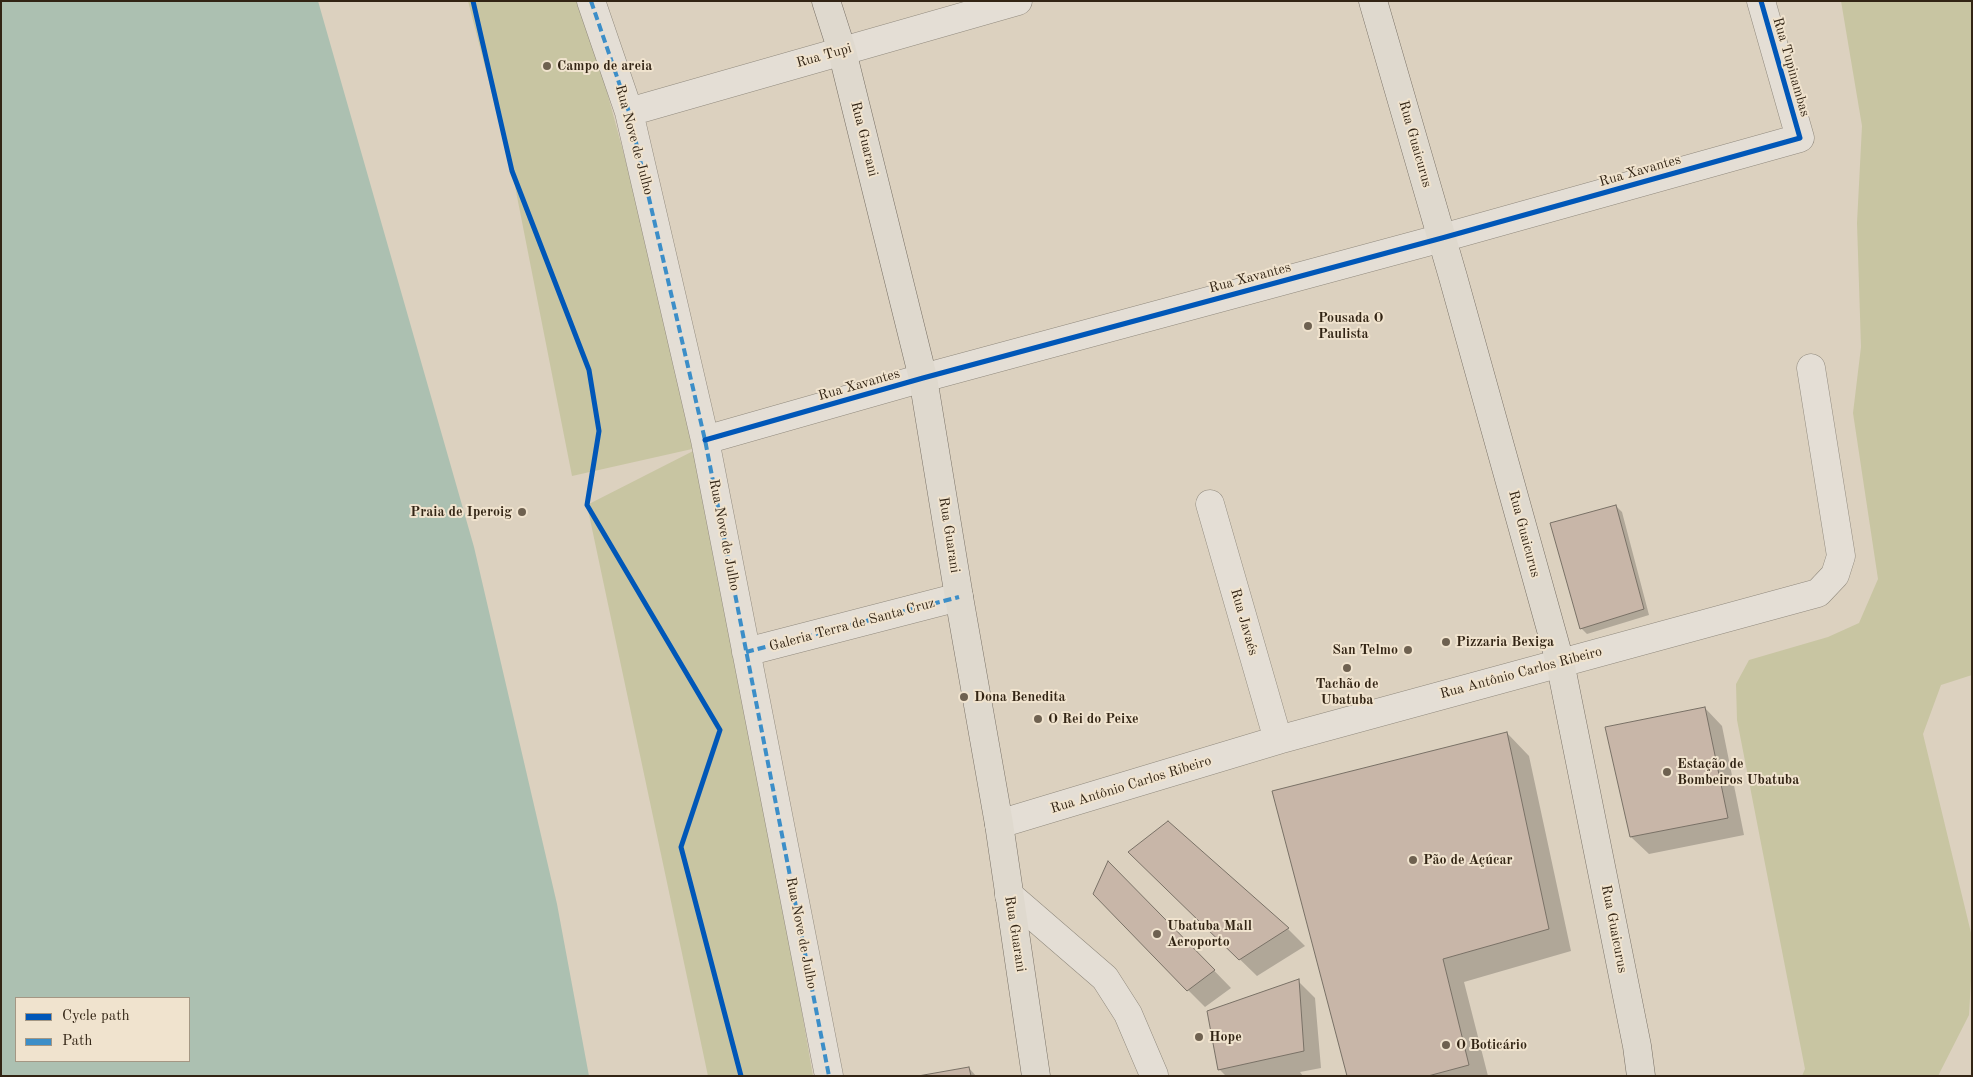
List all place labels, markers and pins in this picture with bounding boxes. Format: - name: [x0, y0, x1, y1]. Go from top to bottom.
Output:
- place label: Campo de areia: [557, 58, 652, 74]
- marker: Campo de areia: [541, 60, 553, 72]
- place label: Pousada O Paulista: [1318, 310, 1384, 342]
- marker: Pousada O Paulista: [1302, 320, 1314, 332]
- place label: Praia de Iperoig: [410, 504, 512, 520]
- marker: Praia de Iperoig: [516, 506, 528, 518]
- place label: Pizzaria Bexiga: [1456, 634, 1554, 650]
- marker: Pizzaria Bexiga: [1440, 636, 1452, 648]
- place label: San Telmo: [1332, 642, 1398, 658]
- marker: San Telmo: [1402, 644, 1414, 656]
- marker: Tachão de Ubatuba: [1341, 662, 1353, 674]
- place label: Tachão de Ubatuba: [1315, 676, 1379, 709]
- place label: Dona Benedita: [974, 689, 1066, 705]
- marker: Dona Benedita: [958, 691, 970, 703]
- place label: O Rei do Peixe: [1048, 711, 1139, 727]
- marker: O Rei do Peixe: [1032, 713, 1044, 725]
- place label: Estação de Bombeiros Ubatuba: [1677, 756, 1799, 789]
- marker: Estação de Bombeiros Ubatuba: [1661, 766, 1673, 778]
- place label: Pão de Açúcar: [1423, 852, 1513, 868]
- marker: Pão de Açúcar: [1407, 854, 1419, 866]
- place label: Ubatuba Mall Aeroporto: [1167, 918, 1252, 950]
- marker: Ubatuba Mall Aeroporto: [1151, 928, 1163, 940]
- place label: Hope: [1209, 1029, 1242, 1045]
- marker: Hope: [1193, 1031, 1205, 1043]
- place label: O Boticário: [1456, 1037, 1527, 1053]
- marker: O Boticário: [1440, 1039, 1452, 1051]

